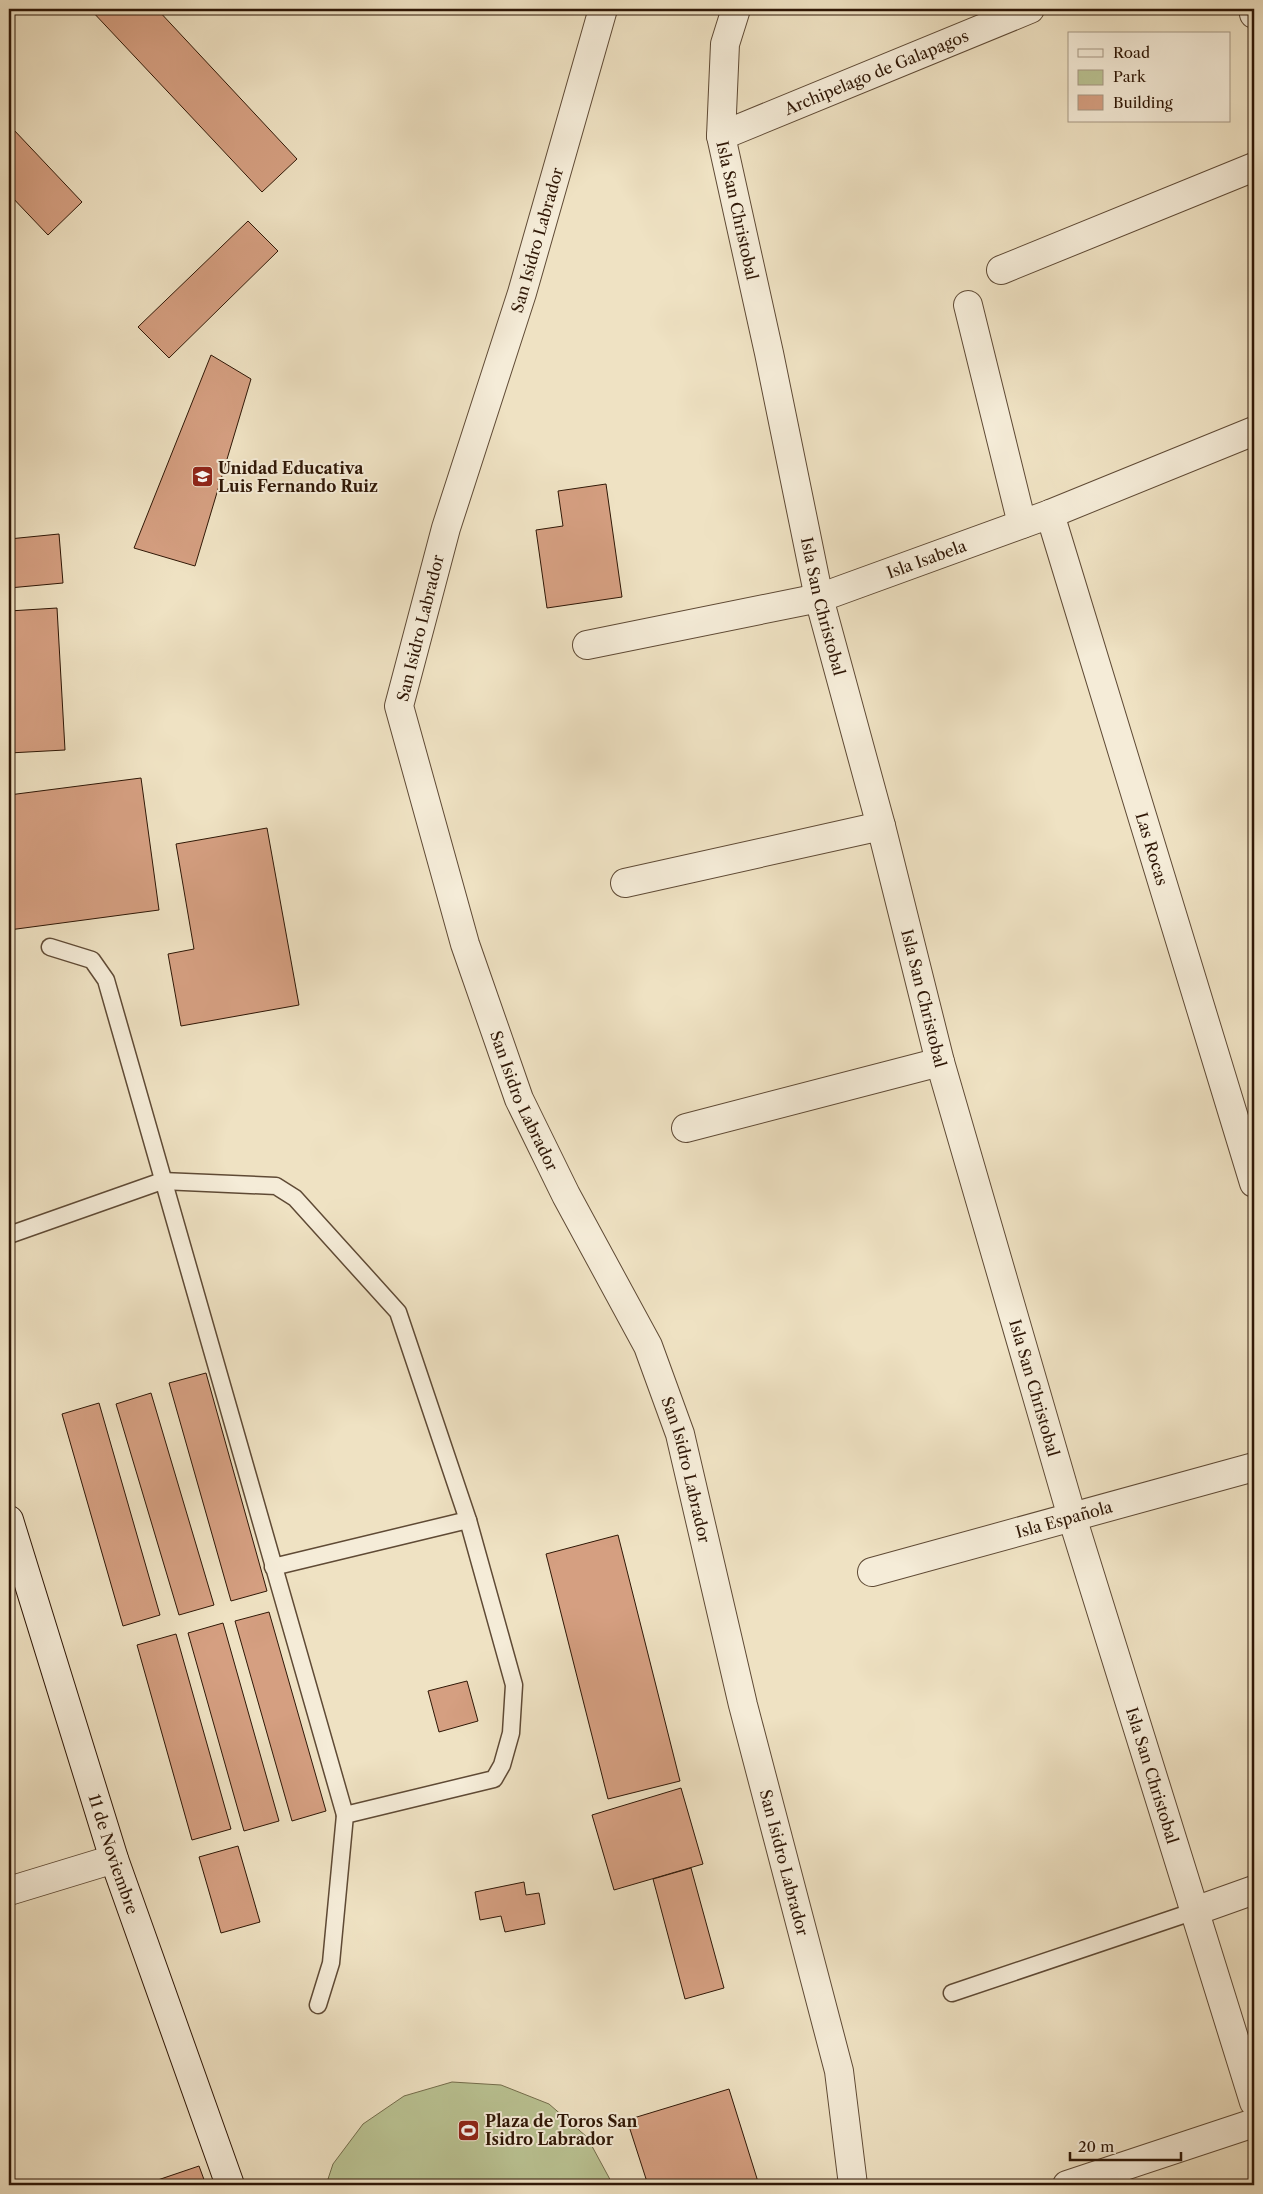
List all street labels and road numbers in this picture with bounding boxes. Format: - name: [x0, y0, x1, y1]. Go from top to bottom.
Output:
- street label: Archipelago de Galapagos: [780, 25, 971, 119]
- street label: Isla San Christobal: [712, 139, 763, 282]
- street label: San Isidro Labrador: [507, 165, 567, 315]
- street label: Isla San Christobal: [797, 535, 850, 678]
- street label: Isla Isabela: [884, 535, 970, 583]
- street label: San Isidro Labrador: [392, 552, 448, 703]
- street label: Las Rocas: [1132, 810, 1173, 888]
- street label: Isla San Christobal: [897, 927, 951, 1070]
- street label: San Isidro Labrador: [486, 1028, 563, 1174]
- street label: Isla San Christobal: [1005, 1317, 1064, 1459]
- street label: San Isidro Labrador: [657, 1394, 715, 1545]
- street label: Isla Española: [1013, 1496, 1115, 1542]
- street label: Isla San Christobal: [1122, 1705, 1183, 1846]
- street label: San Isidro Labrador: [756, 1787, 813, 1938]
- street label: 11 de Noviembre: [84, 1791, 143, 1917]

